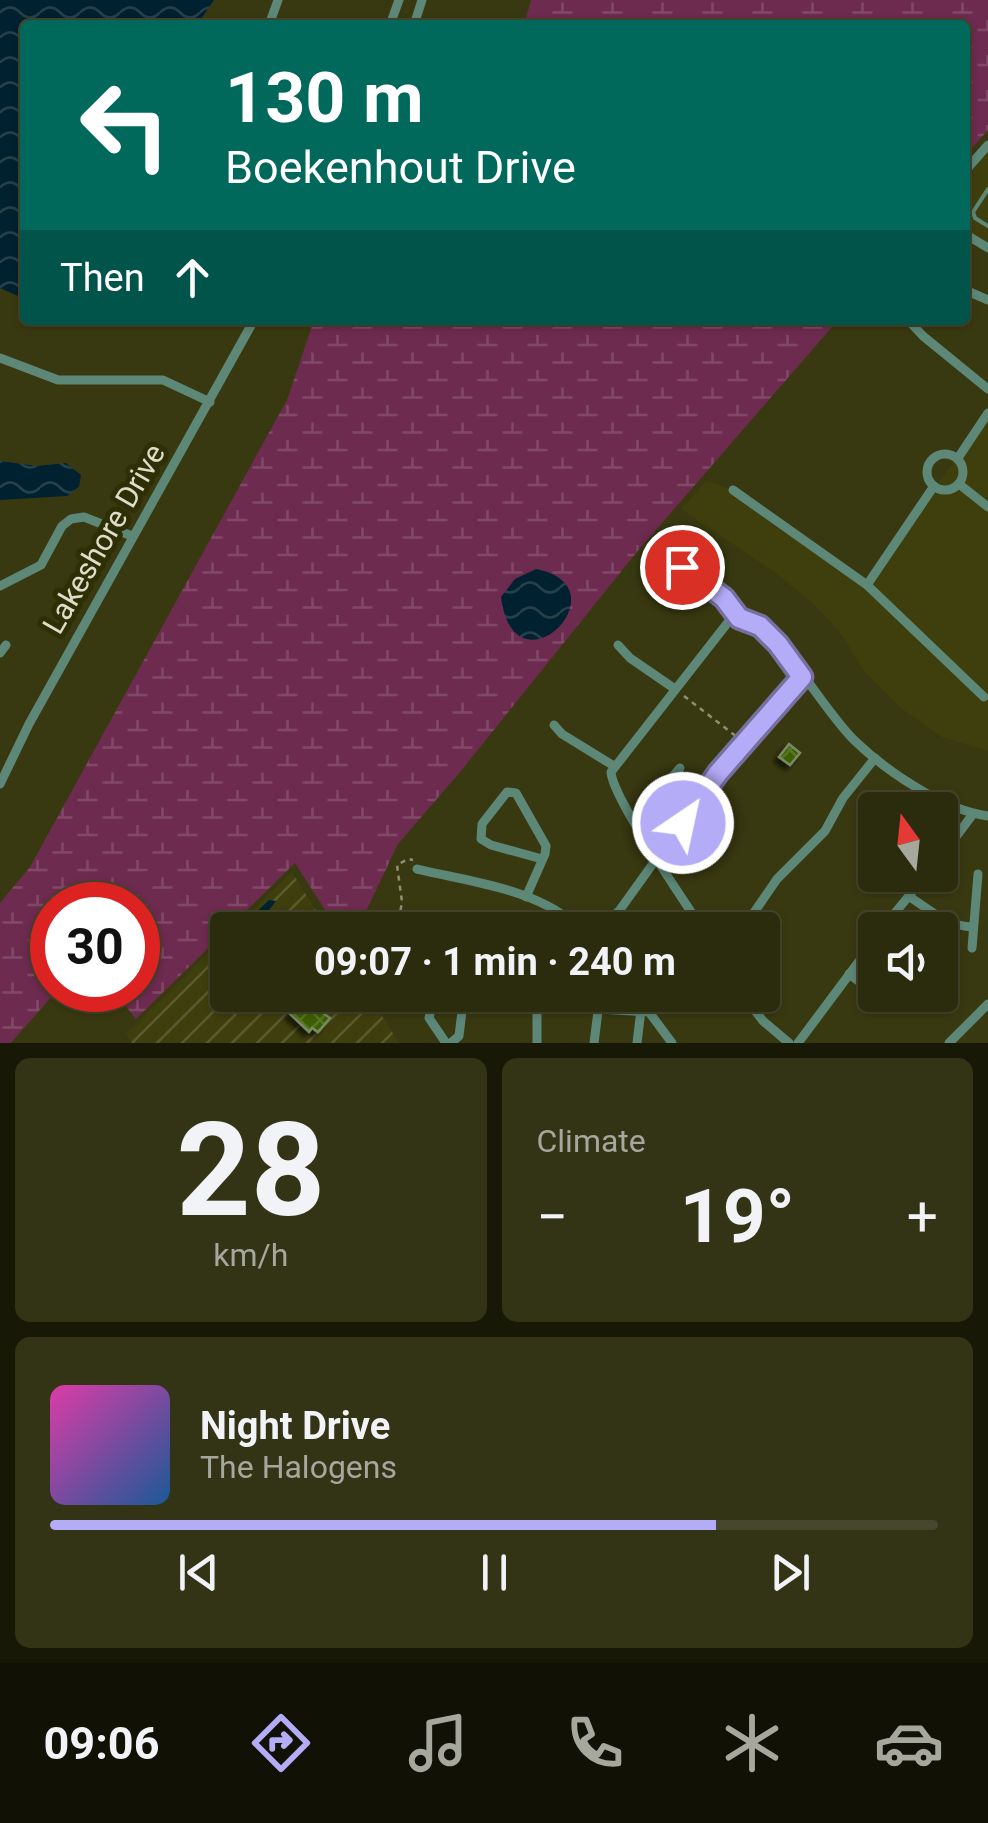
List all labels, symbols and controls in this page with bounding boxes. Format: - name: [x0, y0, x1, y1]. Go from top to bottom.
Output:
- text: 130 m: [225, 57, 424, 139]
- icon: left: [60, 60, 190, 190]
- text: Boekenhout Drive: [225, 141, 576, 194]
- icon: ahead: [165, 250, 220, 305]
- text: Then: [60, 256, 145, 300]
- street label: Lakeshore Drive: [35, 438, 172, 640]
- pin: [640, 525, 725, 610]
- icon: arrive: [655, 540, 710, 595]
- position arrow: [631, 771, 735, 875]
- north arrow: [858, 792, 958, 892]
- map controls: [858, 792, 958, 1012]
- speed limit sign: 30: [30, 882, 160, 1012]
- button: sound: [858, 912, 958, 1012]
- text: 09:07 · 1 min · 240 m: [314, 940, 676, 984]
- text: 28: [176, 1094, 325, 1247]
- text: Climate: [537, 1122, 646, 1160]
- text: 19°: [680, 1172, 795, 1260]
- text: −: [537, 1185, 568, 1249]
- text: +: [907, 1185, 938, 1249]
- text: km/h: [213, 1236, 288, 1274]
- text: Night Drive: [200, 1404, 390, 1448]
- text: The Halogens: [200, 1448, 397, 1486]
- icon: previous: [171, 1545, 226, 1600]
- icon: pause: [467, 1545, 522, 1600]
- icon: next: [763, 1545, 818, 1600]
- icon: directions: [246, 1708, 316, 1778]
- icon: music: [403, 1708, 473, 1778]
- icon: phone: [560, 1708, 630, 1778]
- icon: climate: [717, 1708, 787, 1778]
- icon: car: [874, 1708, 944, 1778]
- text: 09:06: [44, 1717, 159, 1770]

